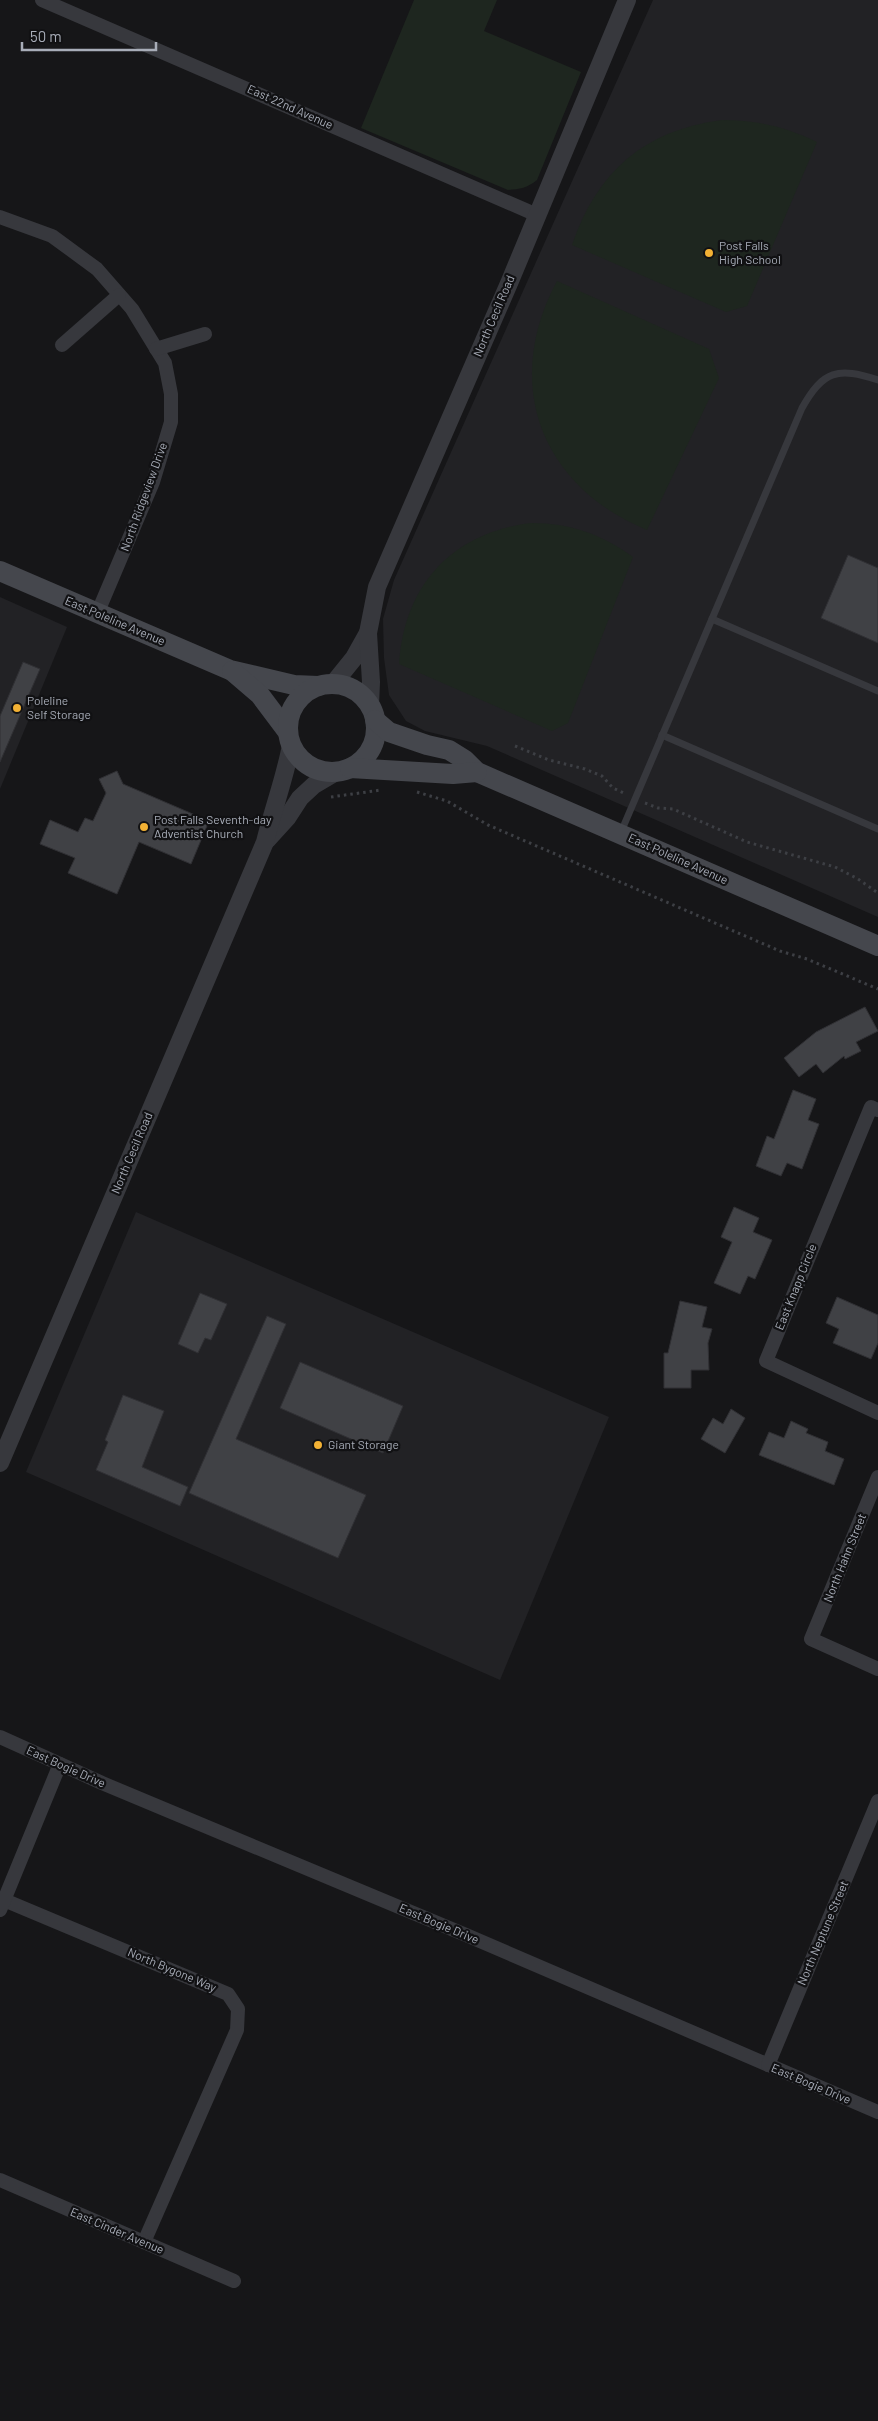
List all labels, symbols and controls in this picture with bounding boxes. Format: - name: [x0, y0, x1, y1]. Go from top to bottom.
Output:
- scale bar: [22, 20, 156, 52]
- text: 50 m: [30, 27, 62, 45]
- street label: East 22nd Avenue: [245, 81, 335, 131]
- place label: Post Falls High School: [719, 238, 781, 266]
- marker: Post Falls High School: [703, 247, 715, 259]
- street label: North Cecil Road: [470, 273, 517, 358]
- street label: North Ridgeview Drive: [117, 440, 169, 553]
- street label: East Poleline Avenue: [63, 593, 168, 648]
- place label: Poleline Self Storage: [27, 693, 91, 721]
- marker: Poleline Self Storage: [11, 702, 23, 714]
- place label: Post Falls Seventh-day Adventist Church: [154, 812, 272, 840]
- marker: Post Falls Seventh-day Adventist Church: [138, 821, 150, 833]
- street label: East Poleline Avenue: [626, 830, 730, 886]
- street label: North Cecil Road: [108, 1110, 155, 1195]
- street label: East Knapp Circle: [771, 1242, 819, 1332]
- place label: Giant Storage: [328, 1437, 399, 1451]
- marker: Giant Storage: [312, 1439, 324, 1451]
- street label: North Hahn Street: [820, 1511, 868, 1604]
- street label: East Bogie Drive: [25, 1742, 108, 1790]
- street label: North Neptune Street: [794, 1878, 850, 1987]
- street label: East Bogie Drive: [398, 1900, 481, 1946]
- street label: North Bygone Way: [126, 1944, 219, 1994]
- street label: East Bogie Drive: [770, 2060, 853, 2106]
- street label: East Cinder Avenue: [68, 2204, 166, 2256]

